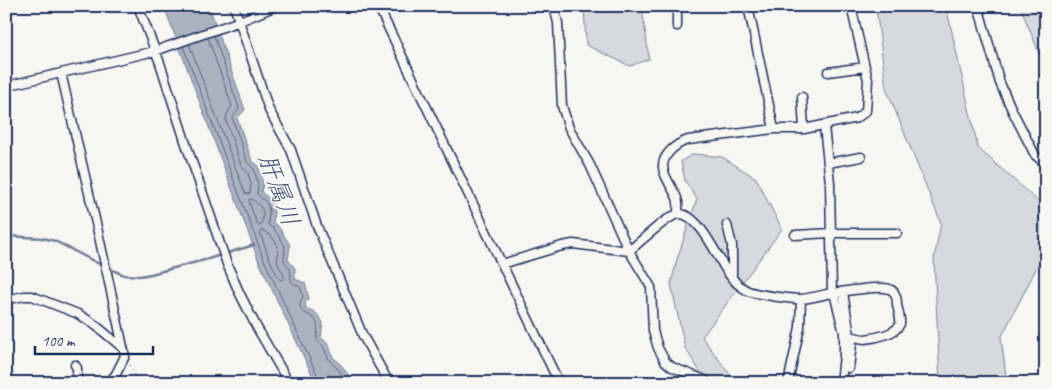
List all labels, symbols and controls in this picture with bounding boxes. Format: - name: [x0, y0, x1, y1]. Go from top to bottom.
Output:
- water label: 肝属川: [251, 149, 307, 231]
- scale bar: [35, 324, 152, 356]
- text: 100 m: [42, 332, 76, 351]

